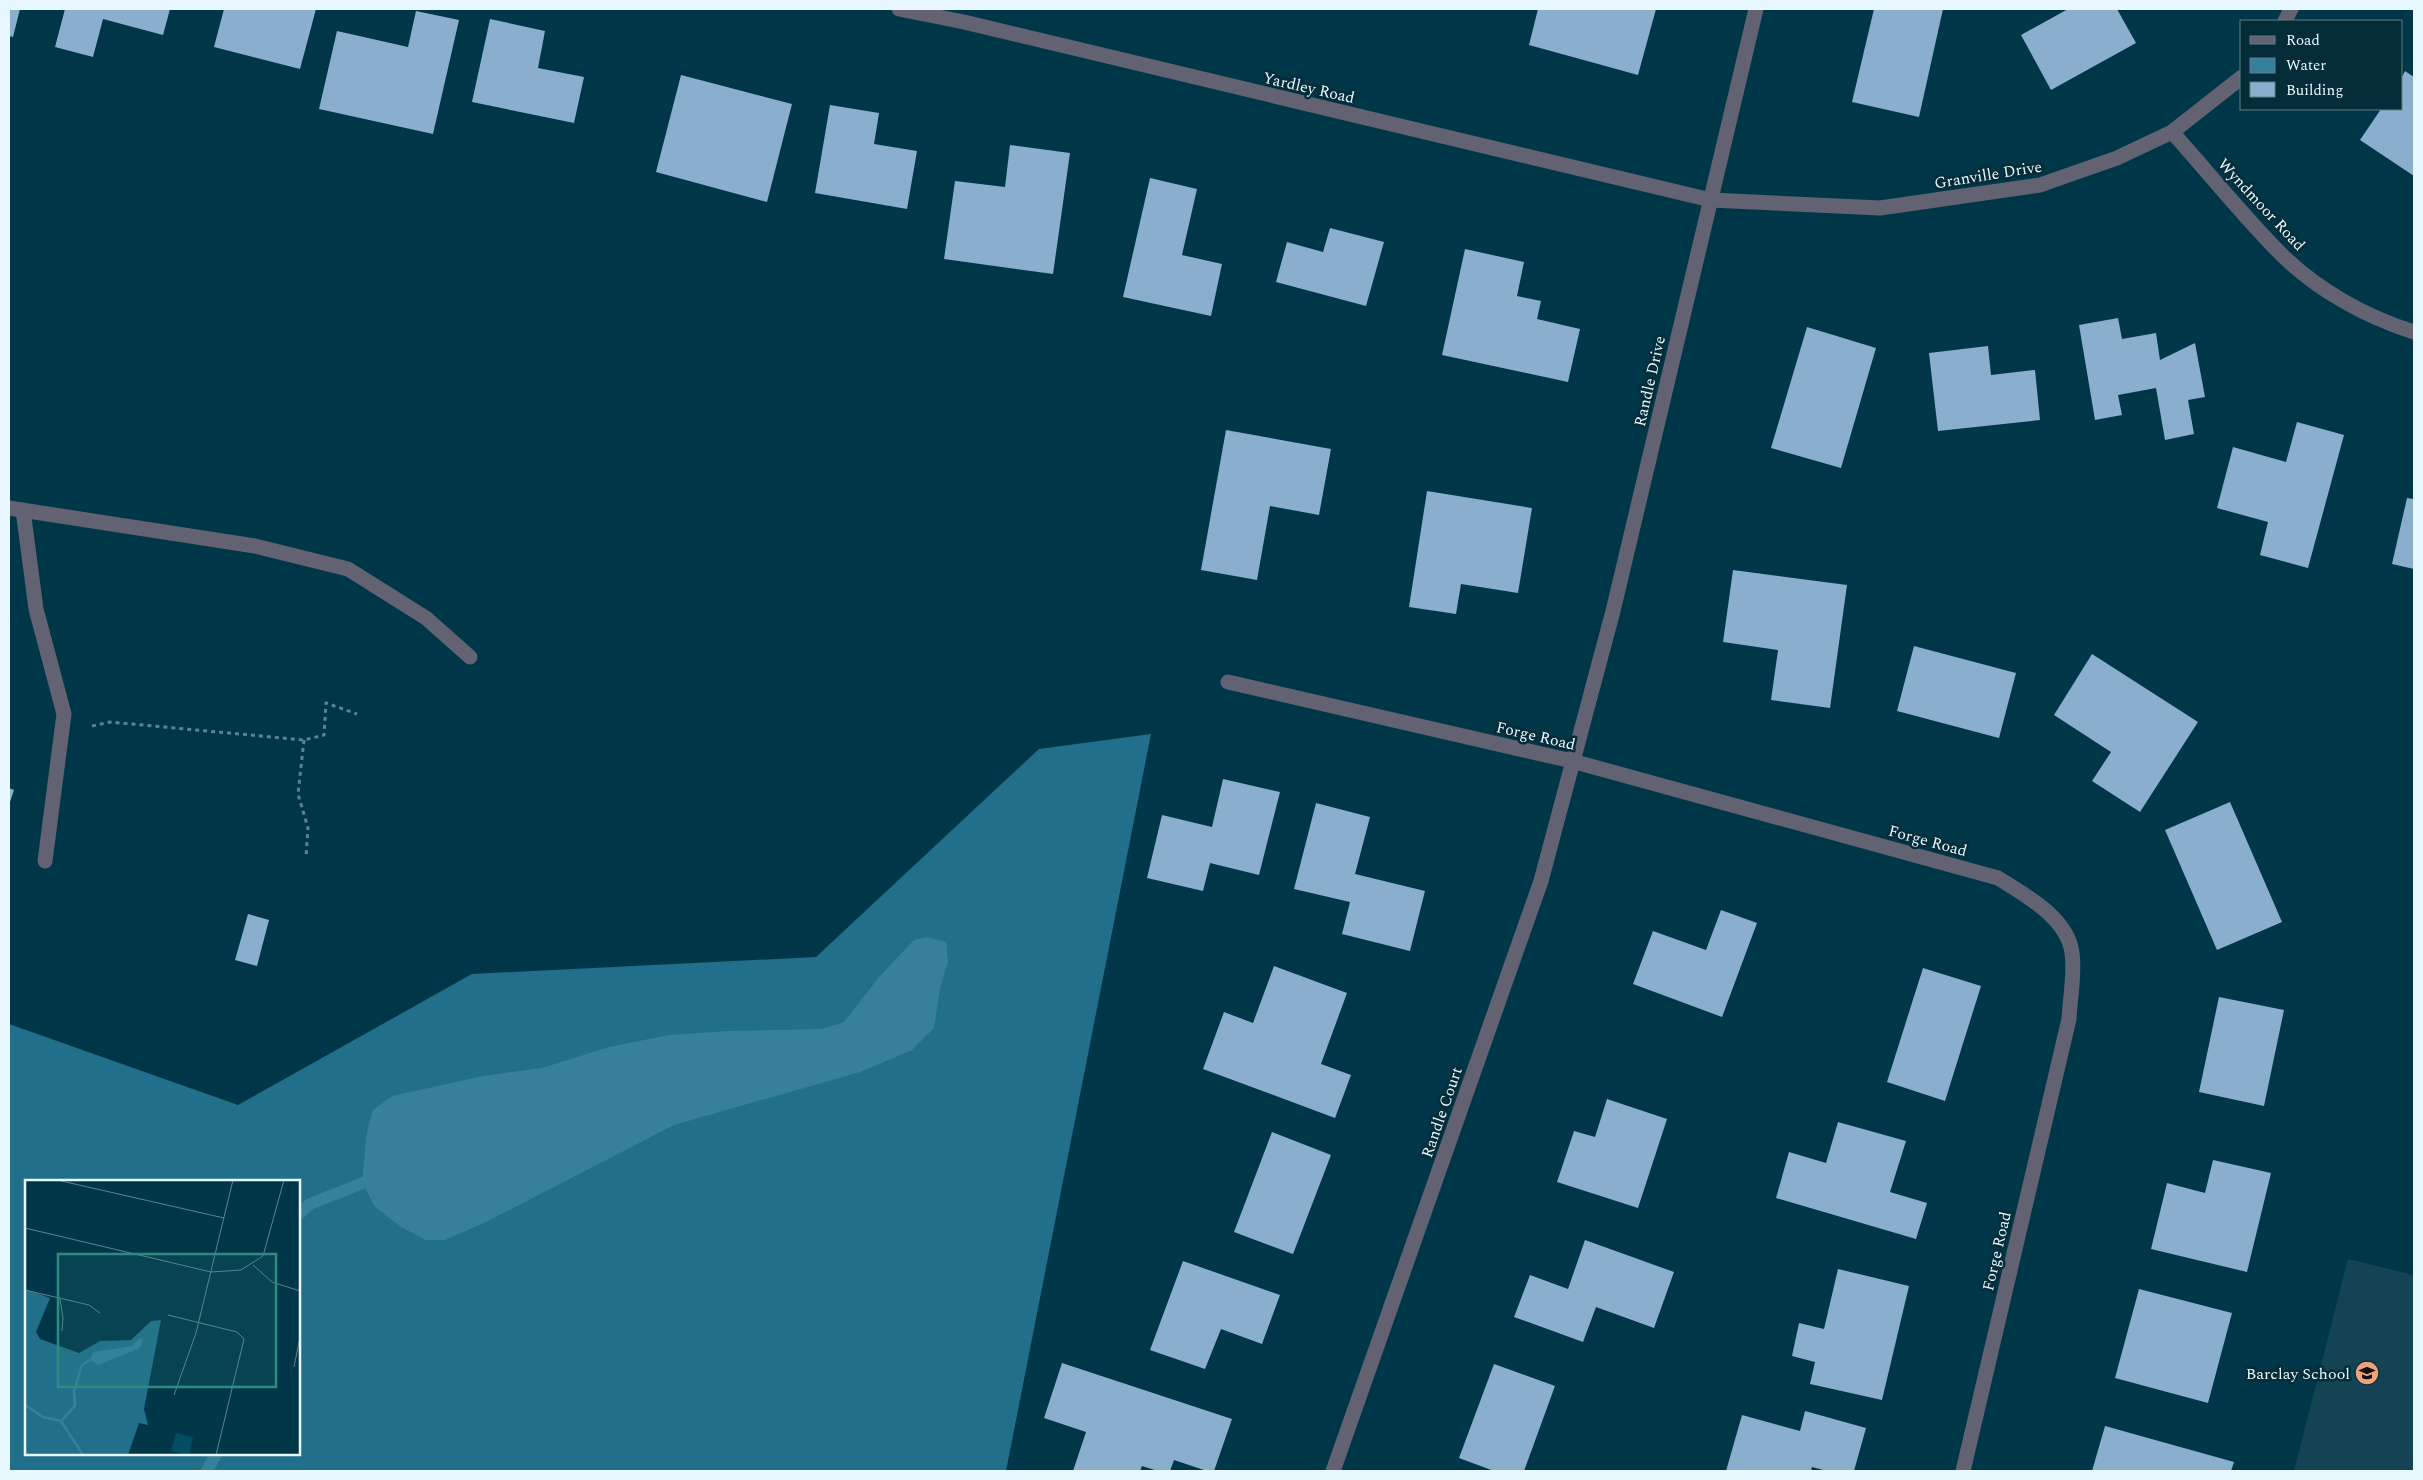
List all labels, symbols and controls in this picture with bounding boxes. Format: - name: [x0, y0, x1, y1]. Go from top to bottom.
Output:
- legend: [2240, 20, 2403, 110]
- text: Road: [2286, 29, 2320, 52]
- text: Water: [2286, 54, 2326, 77]
- street label: Yardley Road: [1260, 66, 1357, 110]
- text: Building: [2286, 79, 2343, 102]
- street label: Wyndmoor Road: [2212, 153, 2311, 256]
- street label: Granville Drive: [1933, 155, 2044, 195]
- street label: Randle Drive: [1628, 333, 1672, 429]
- street label: Forge Road: [1494, 715, 1578, 757]
- street label: Forge Road: [1886, 819, 1970, 863]
- street label: Randle Court: [1415, 1063, 1469, 1161]
- inset map: [25, 1180, 300, 1455]
- street label: Forge Road: [1976, 1209, 2018, 1293]
- school or university icon: Barclay School: [2354, 1360, 2380, 1386]
- place label: Barclay School: [2246, 1362, 2350, 1386]

